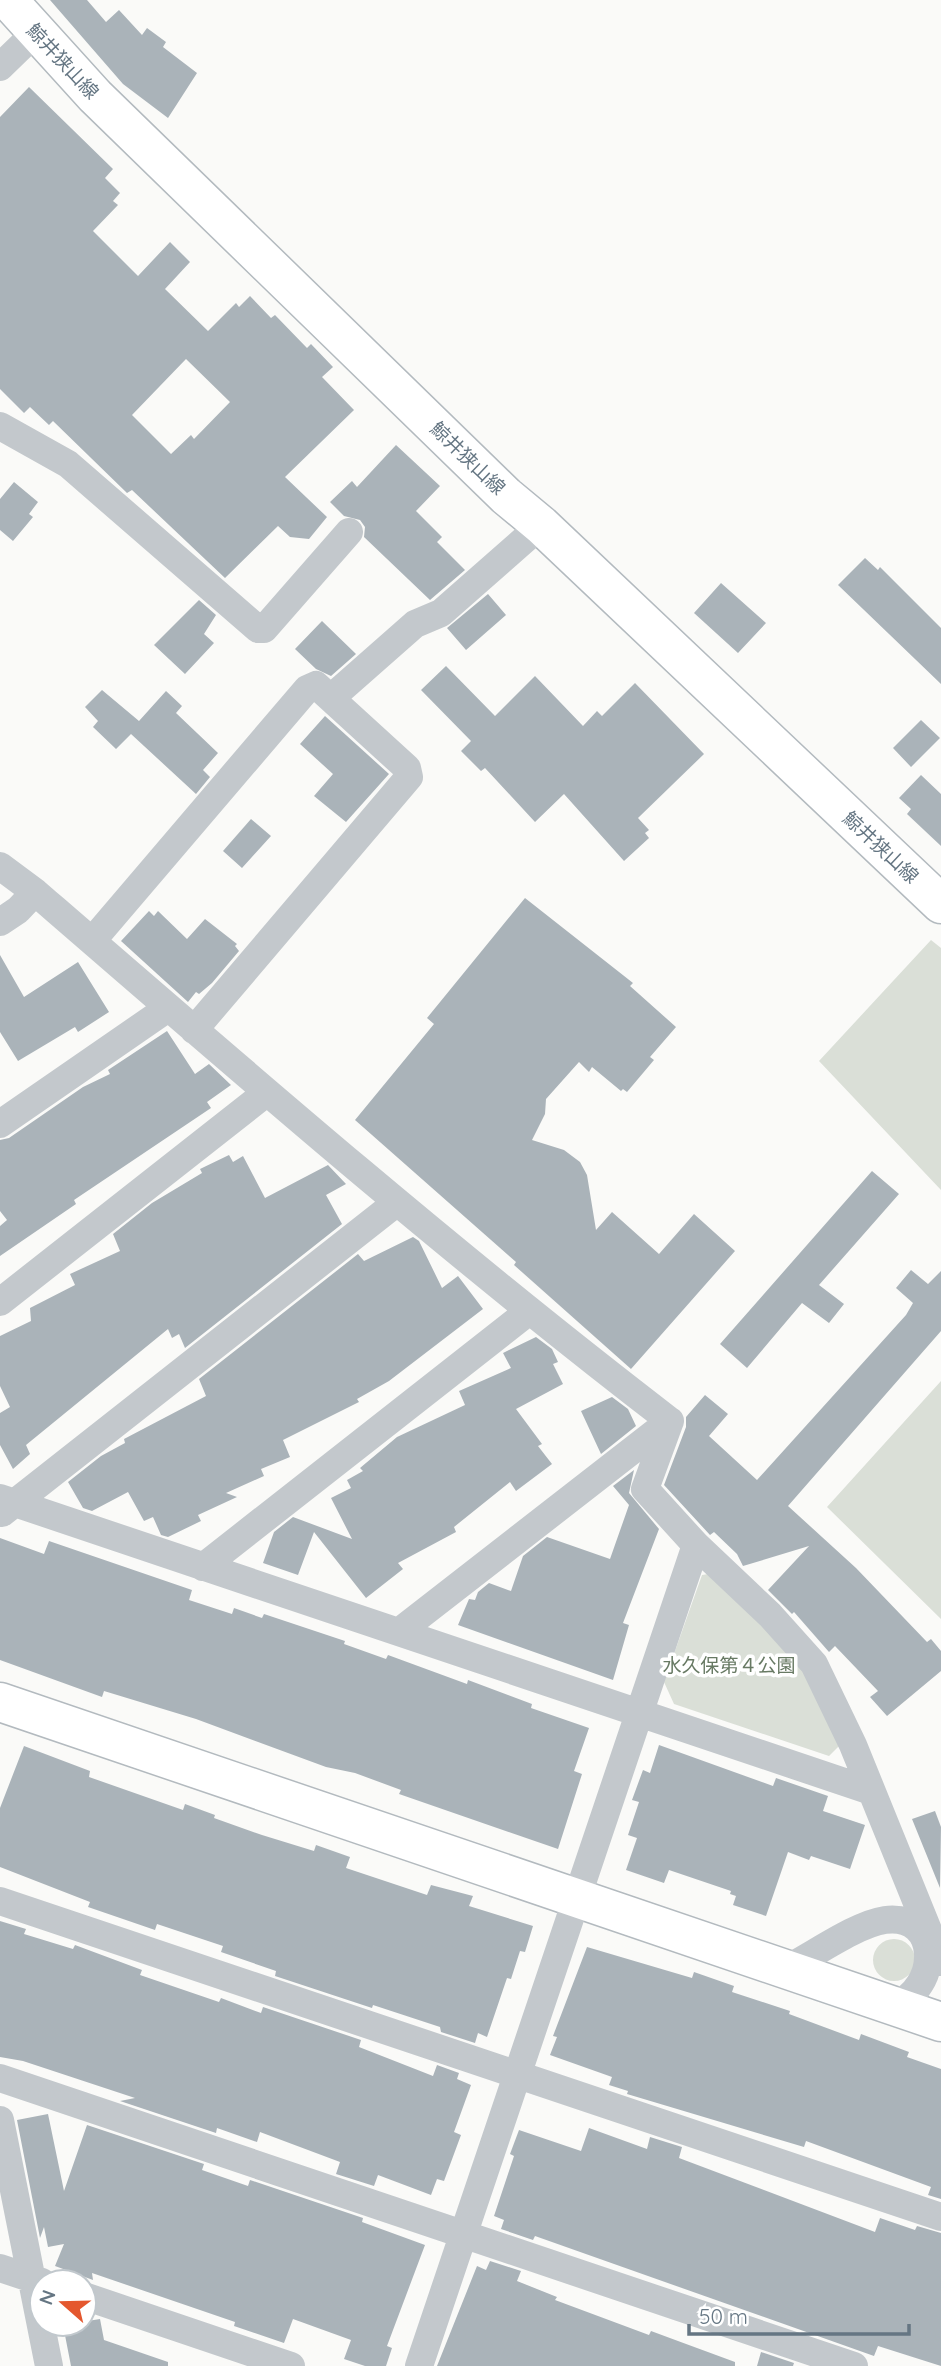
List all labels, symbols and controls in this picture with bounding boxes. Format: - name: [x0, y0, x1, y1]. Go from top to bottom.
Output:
- street label: 鯨井狭山線: [22, 18, 104, 104]
- street label: 鯨井狭山線: [425, 416, 511, 500]
- street label: 鯨井狭山線: [838, 806, 924, 888]
- park label: 水久保第４公園: [662, 1653, 796, 1677]
- north arrow: [28, 2268, 98, 2338]
- text: N: [33, 2287, 61, 2308]
- scale bar: [689, 2292, 909, 2336]
- text: 50 m: [699, 2303, 748, 2329]

